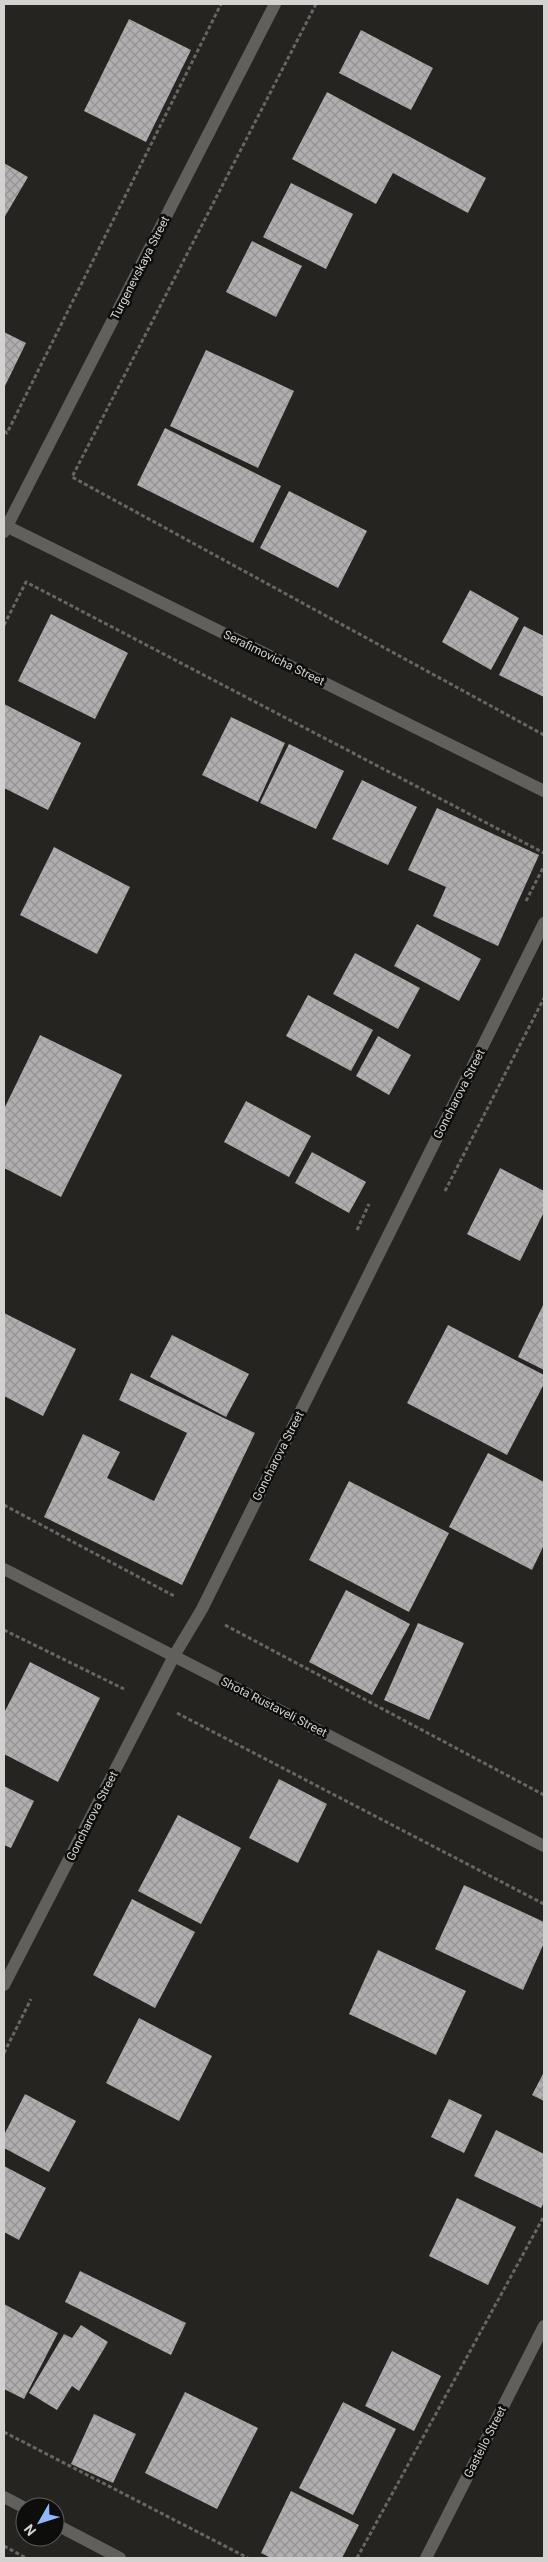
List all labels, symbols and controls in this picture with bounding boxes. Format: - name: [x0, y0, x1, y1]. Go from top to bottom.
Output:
- street label: Turgenevskaya Street: [108, 214, 172, 322]
- street label: Serafimovicha Street: [221, 627, 327, 689]
- street label: Goncharova Street: [430, 1047, 488, 1141]
- street label: Goncharova Street: [249, 1409, 307, 1503]
- street label: Shota Rustaveli Street: [219, 1674, 329, 1740]
- street label: Goncharova Street: [63, 1769, 121, 1863]
- street label: Gastello Street: [461, 2404, 509, 2480]
- north arrow: [15, 2497, 65, 2547]
- text: N: [21, 2521, 39, 2539]

